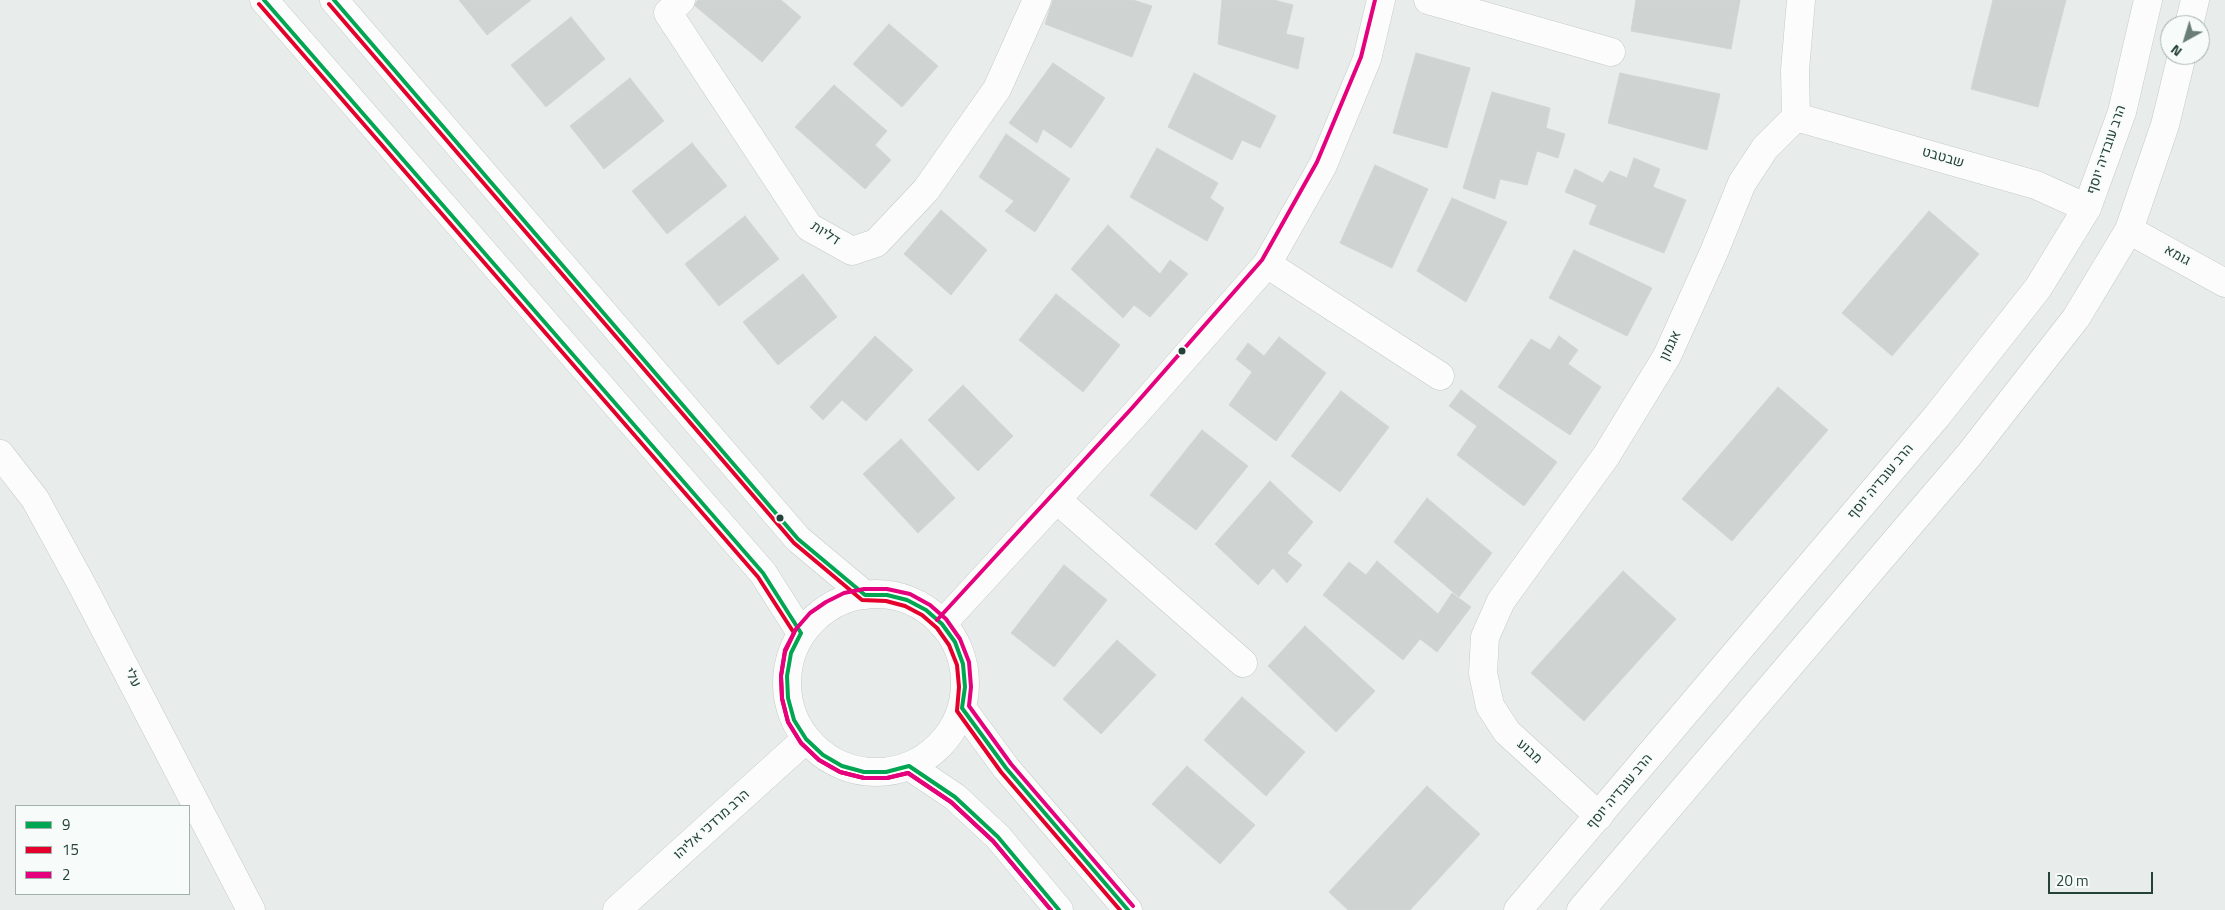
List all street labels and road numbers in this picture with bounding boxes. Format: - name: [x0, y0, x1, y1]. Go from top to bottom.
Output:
- street label: הרב עובדיה יוסף: [2084, 103, 2130, 197]
- street label: שבטבט: [1920, 144, 1966, 172]
- street label: דליות: [807, 218, 843, 250]
- street label: גומא: [2161, 242, 2193, 270]
- street label: אגמון: [1657, 328, 1685, 364]
- street label: הרב עובדיה יוסף: [1844, 441, 1918, 523]
- street label: עלי: [120, 665, 144, 691]
- street label: מבוע: [1513, 736, 1545, 768]
- street label: הרב עובדיה יוסף: [1583, 751, 1657, 833]
- street label: הרב מרדכי אליהו: [671, 787, 753, 863]

